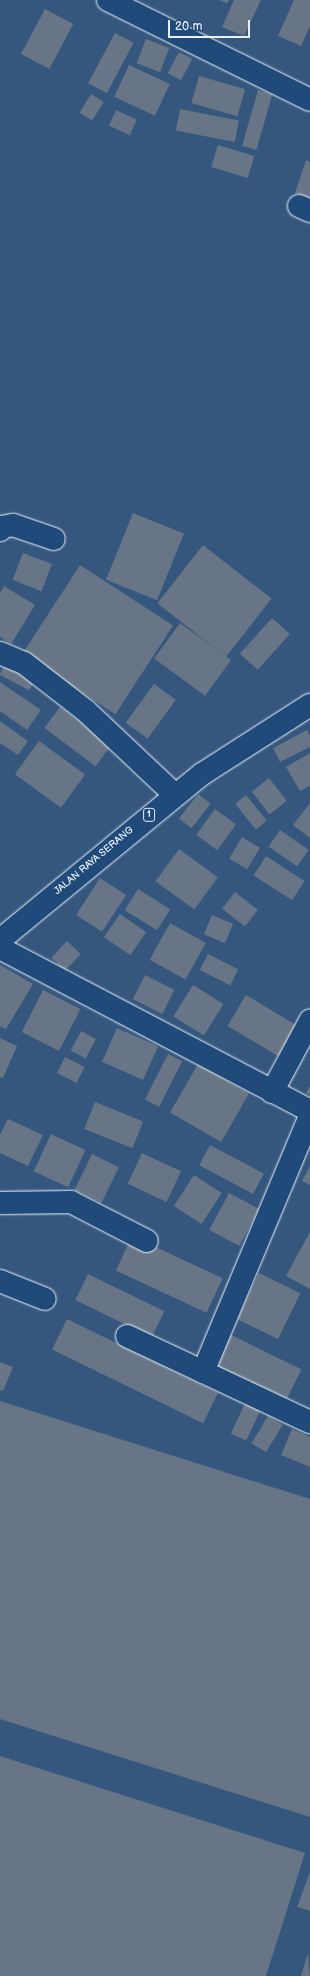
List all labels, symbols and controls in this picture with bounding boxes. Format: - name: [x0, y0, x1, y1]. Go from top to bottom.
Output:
- scale bar: [170, 12, 252, 38]
- text: 20 m: [175, 19, 202, 34]
- road number: 1: [143, 808, 155, 822]
- street label: JALAN RAYA SERANG: [52, 824, 136, 898]

